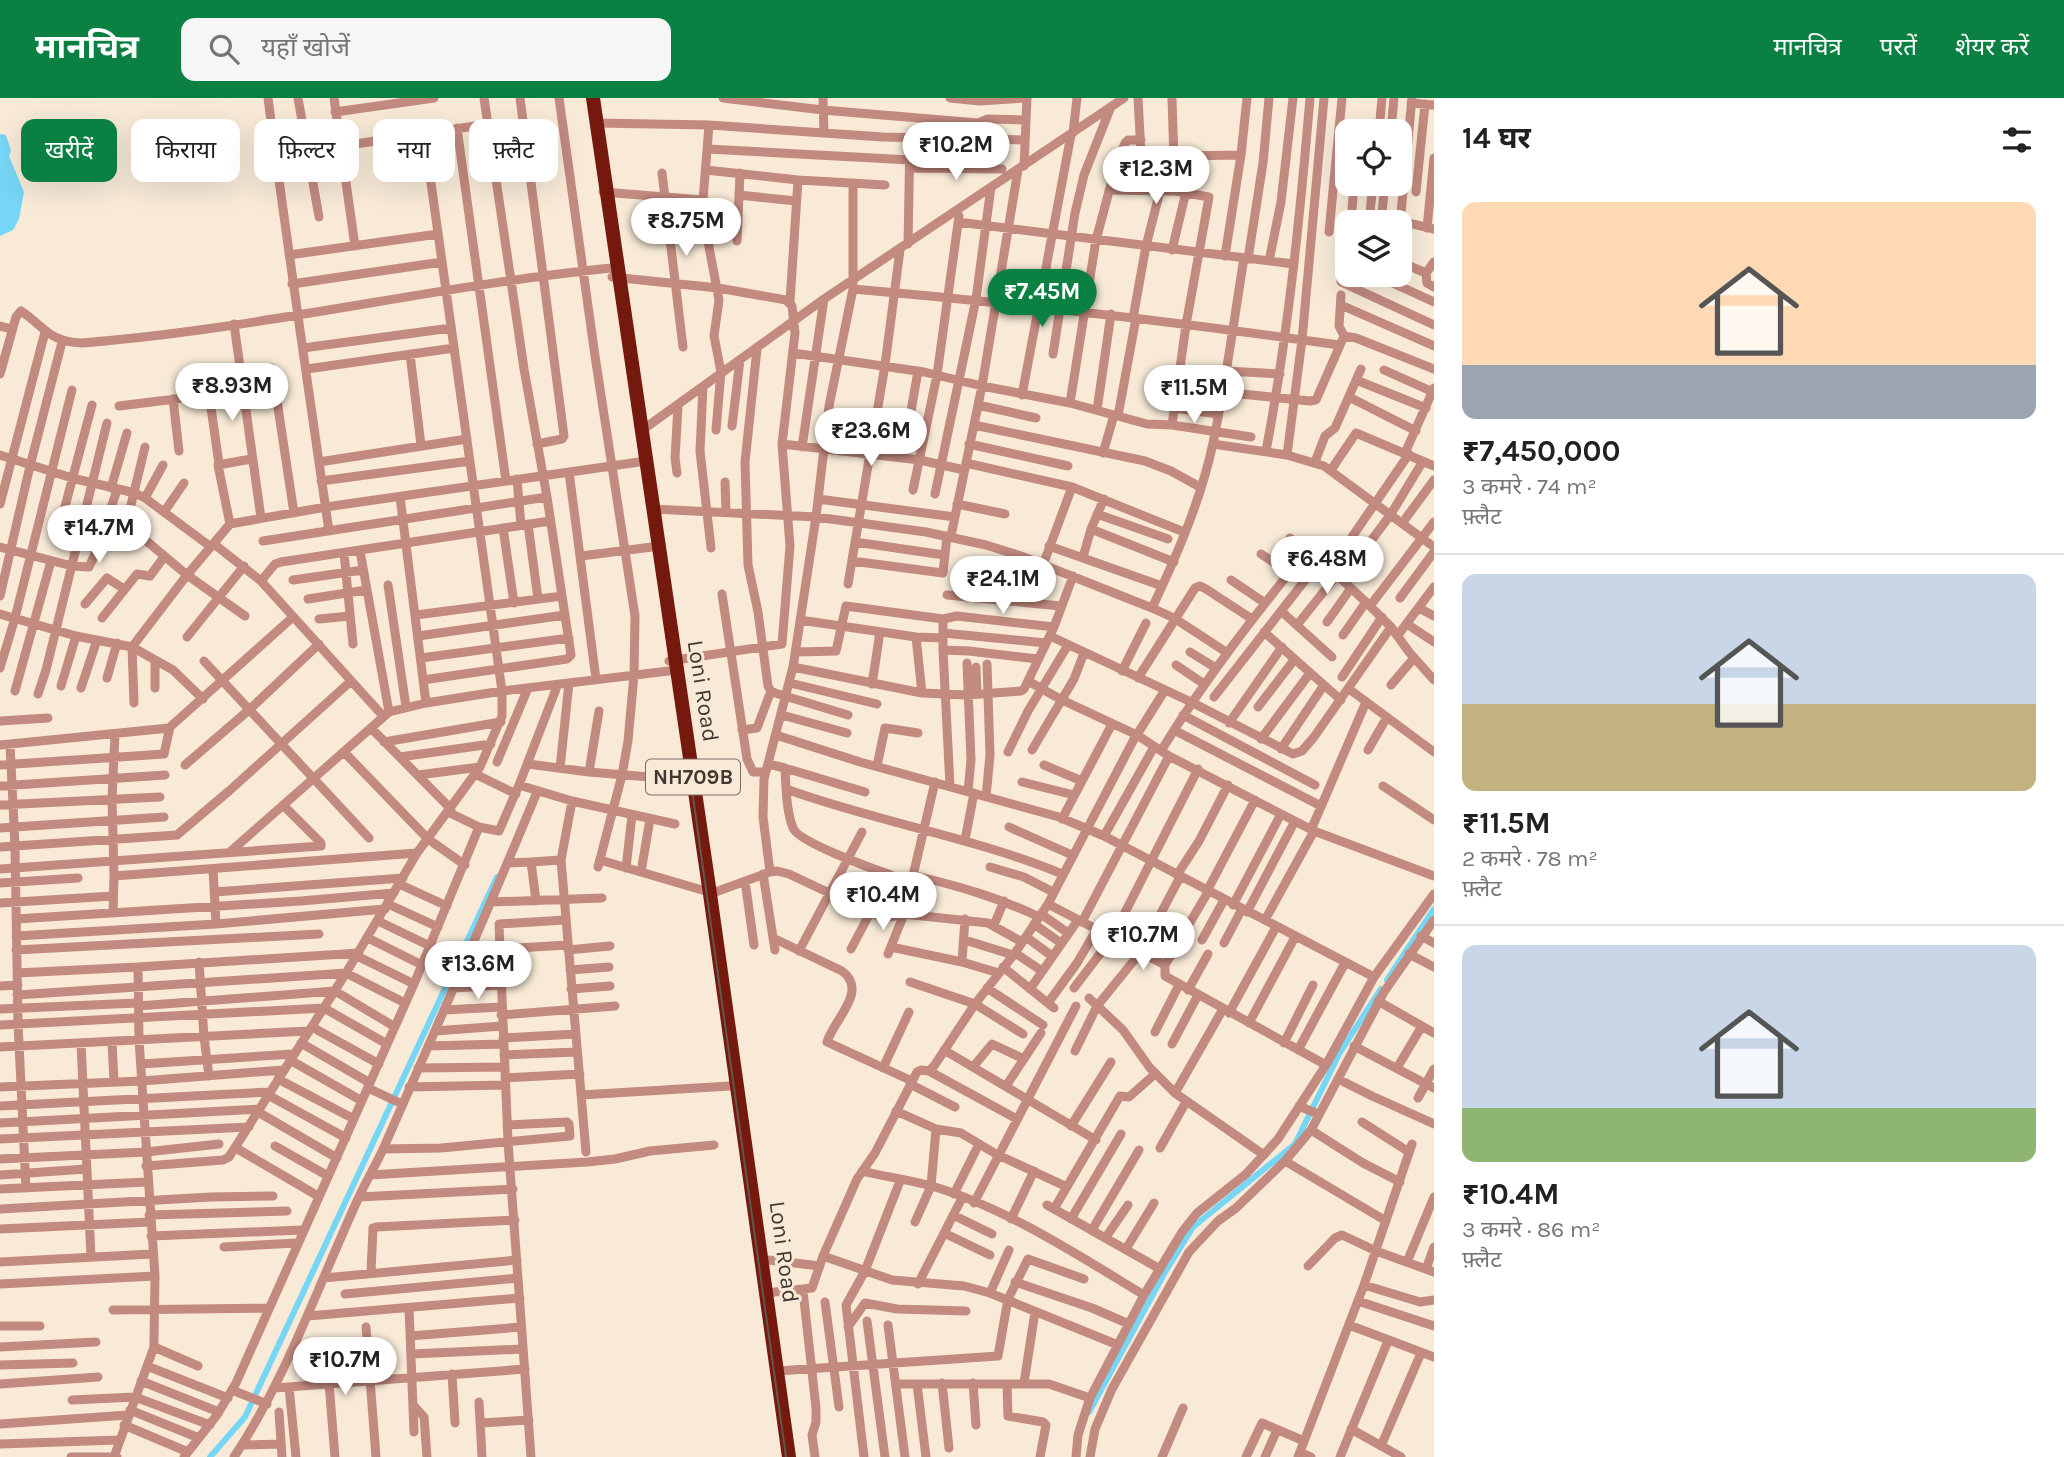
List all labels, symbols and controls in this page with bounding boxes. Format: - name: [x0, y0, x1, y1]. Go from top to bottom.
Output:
- search box: [181, 18, 671, 81]
- text: मानचित्र: [35, 28, 139, 66]
- icon: search: [205, 30, 243, 68]
- text: यहाँ खोजें: [261, 32, 350, 63]
- text: मानचित्र: [1773, 33, 1842, 61]
- text: परतें: [1880, 33, 1917, 61]
- text: शेयर करें: [1955, 33, 2029, 61]
- chip: खरीदें: [21, 119, 117, 182]
- chip: किराया: [131, 119, 240, 182]
- chip: फ़िल्टर: [254, 119, 359, 182]
- chip: नया: [373, 119, 455, 182]
- chip: फ़्लैट: [469, 119, 558, 182]
- map controls: [1335, 119, 1412, 287]
- button: locate: [1335, 119, 1412, 196]
- text: 14 घर: [1462, 120, 1531, 156]
- icon: filters: [1998, 121, 2036, 159]
- pin: ₹10.2M: [899, 122, 1013, 182]
- text: ₹10.2M: [919, 131, 993, 158]
- pin: ₹12.3M: [1099, 146, 1213, 206]
- text: ₹12.3M: [1119, 155, 1193, 182]
- pin: ₹8.75M: [629, 198, 743, 258]
- text: ₹8.75M: [647, 207, 725, 234]
- button: layers: [1335, 210, 1412, 287]
- icon: home: [1686, 248, 1812, 374]
- pin: ₹7.45M: [985, 270, 1099, 329]
- text: ₹7.45M: [1004, 278, 1080, 305]
- pin: ₹8.93M: [175, 364, 289, 423]
- pin: ₹11.5M: [1137, 366, 1251, 425]
- text: ₹8.93M: [191, 372, 273, 399]
- text: ₹11.5M: [1160, 374, 1228, 401]
- pin: ₹23.6M: [814, 408, 928, 468]
- text: ₹23.6M: [831, 417, 911, 444]
- text: ₹7,450,000: [1462, 433, 1620, 469]
- text: 3 कमरे · 74 m²: [1462, 473, 1597, 500]
- text: फ़्लैट: [1462, 503, 1502, 530]
- pin: ₹14.7M: [42, 505, 156, 565]
- text: ₹14.7M: [63, 514, 135, 541]
- pin: ₹6.48M: [1270, 536, 1384, 596]
- text: ₹6.48M: [1287, 545, 1367, 572]
- pin: ₹24.1M: [946, 556, 1060, 616]
- text: ₹24.1M: [966, 565, 1040, 592]
- icon: home: [1686, 620, 1812, 746]
- street label: Loni Road: [682, 638, 724, 744]
- road number: NH709B: [646, 760, 740, 794]
- text: ₹11.5M: [1462, 805, 1551, 841]
- text: 2 कमरे · 78 m²: [1462, 845, 1598, 872]
- pin: ₹10.4M: [826, 872, 940, 932]
- text: फ़्लैट: [1462, 875, 1502, 902]
- text: ₹10.4M: [846, 881, 920, 908]
- pin: ₹10.7M: [1086, 912, 1200, 972]
- text: ₹10.7M: [1107, 921, 1179, 948]
- pin: ₹13.6M: [421, 942, 535, 1001]
- text: ₹13.6M: [441, 950, 515, 977]
- icon: home: [1686, 991, 1812, 1117]
- text: ₹10.4M: [1462, 1176, 1559, 1212]
- street label: Loni Road: [764, 1199, 804, 1305]
- text: 3 कमरे · 86 m²: [1462, 1216, 1600, 1243]
- text: फ़्लैट: [1462, 1246, 1502, 1273]
- pin: ₹10.7M: [288, 1338, 402, 1397]
- text: ₹10.7M: [309, 1346, 381, 1373]

